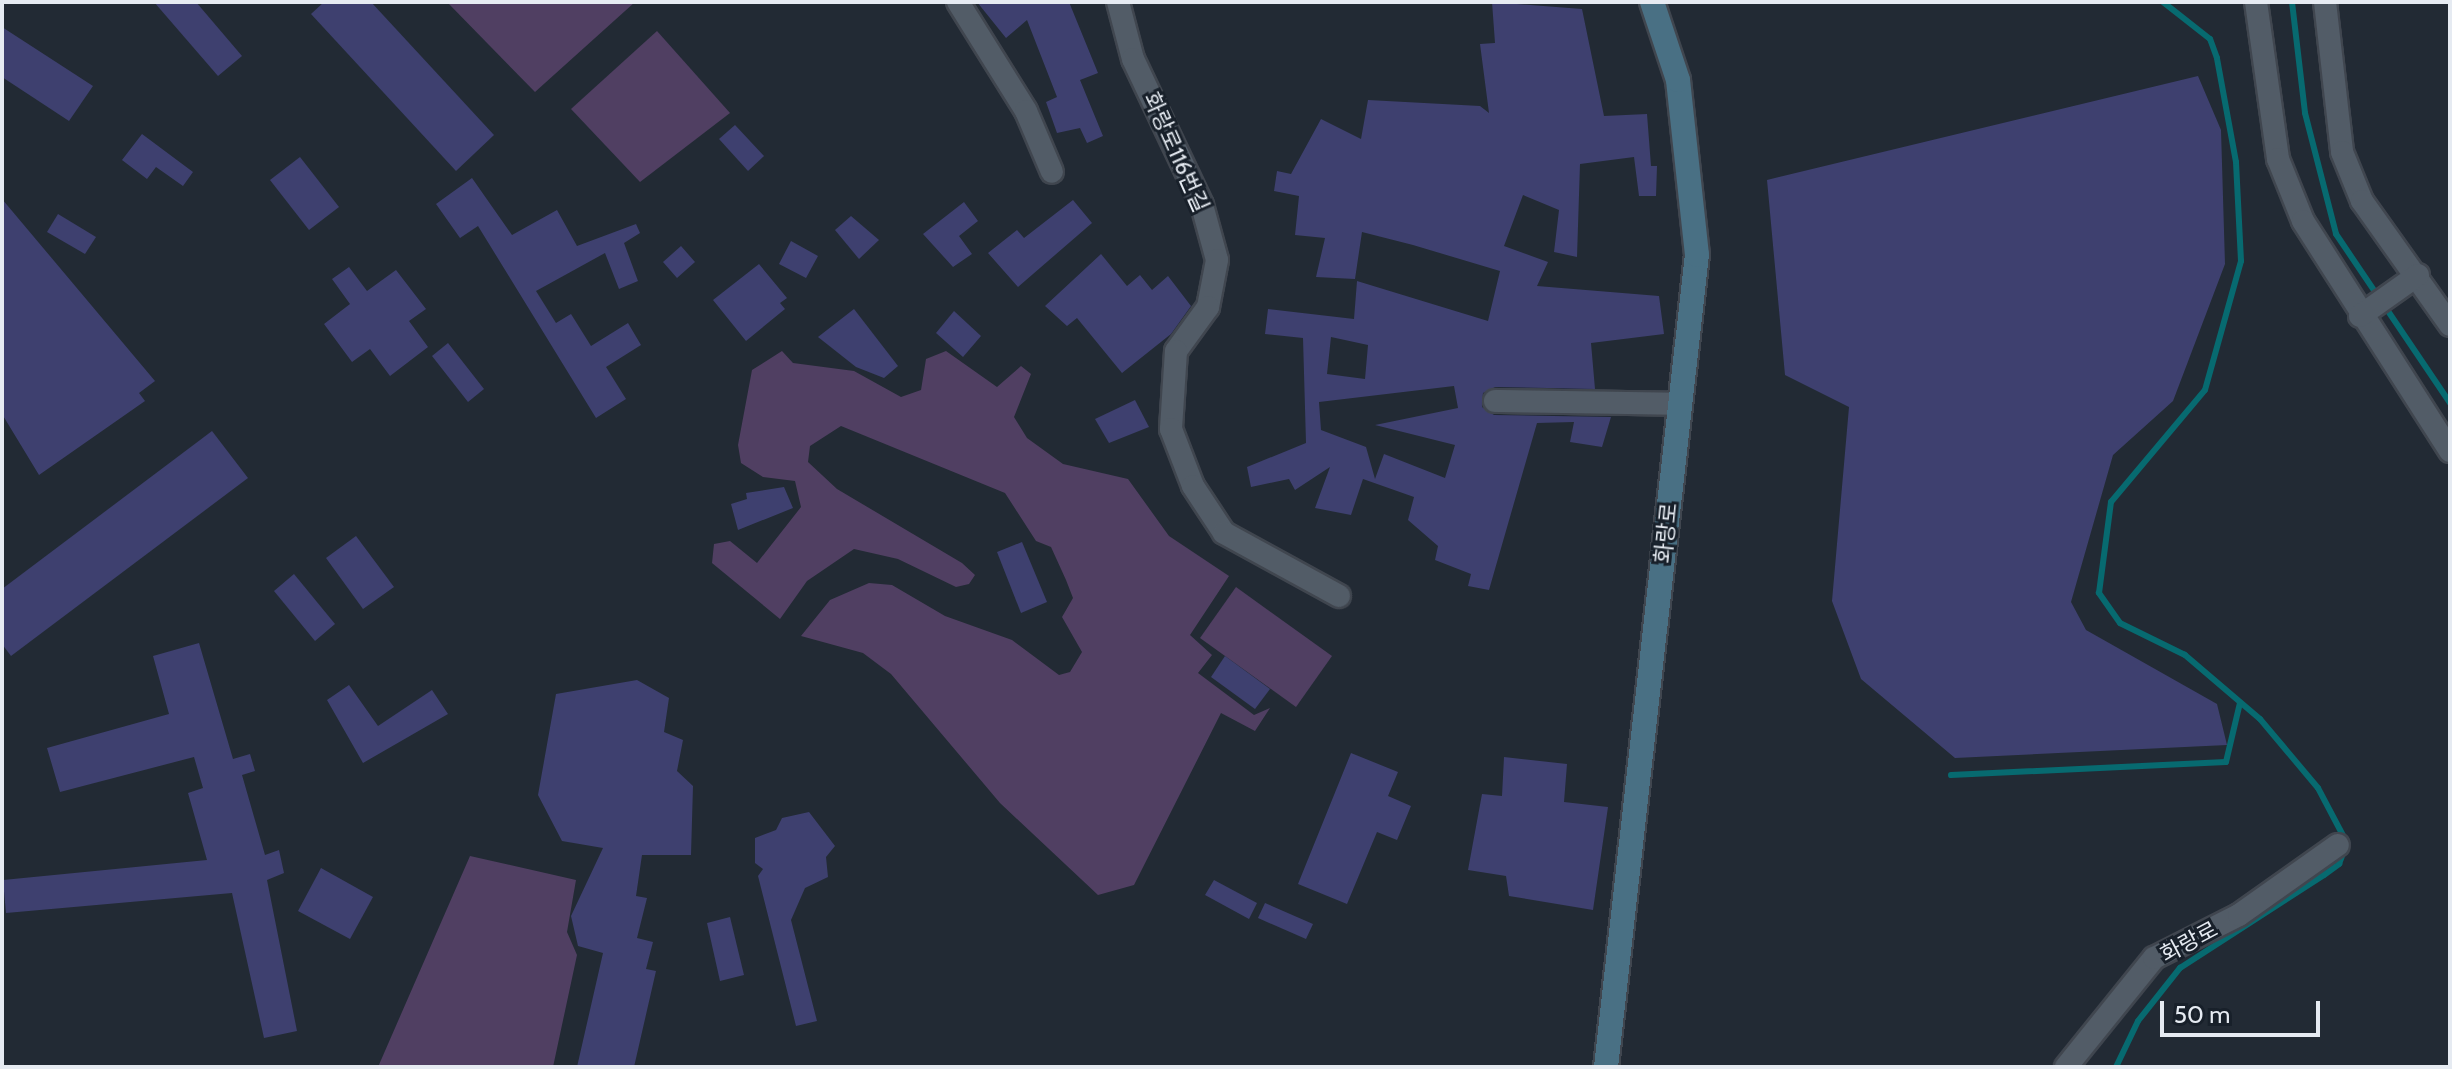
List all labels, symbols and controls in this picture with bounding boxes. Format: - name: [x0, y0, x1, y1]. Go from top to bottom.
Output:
- street label: 화랑로116번길: [1138, 88, 1214, 216]
- street label: 화랑로: [1650, 501, 1682, 565]
- street label: 화랑로: [2156, 916, 2222, 968]
- scale bar: [2164, 985, 2324, 1035]
- text: 50 m: [2174, 1000, 2230, 1029]

